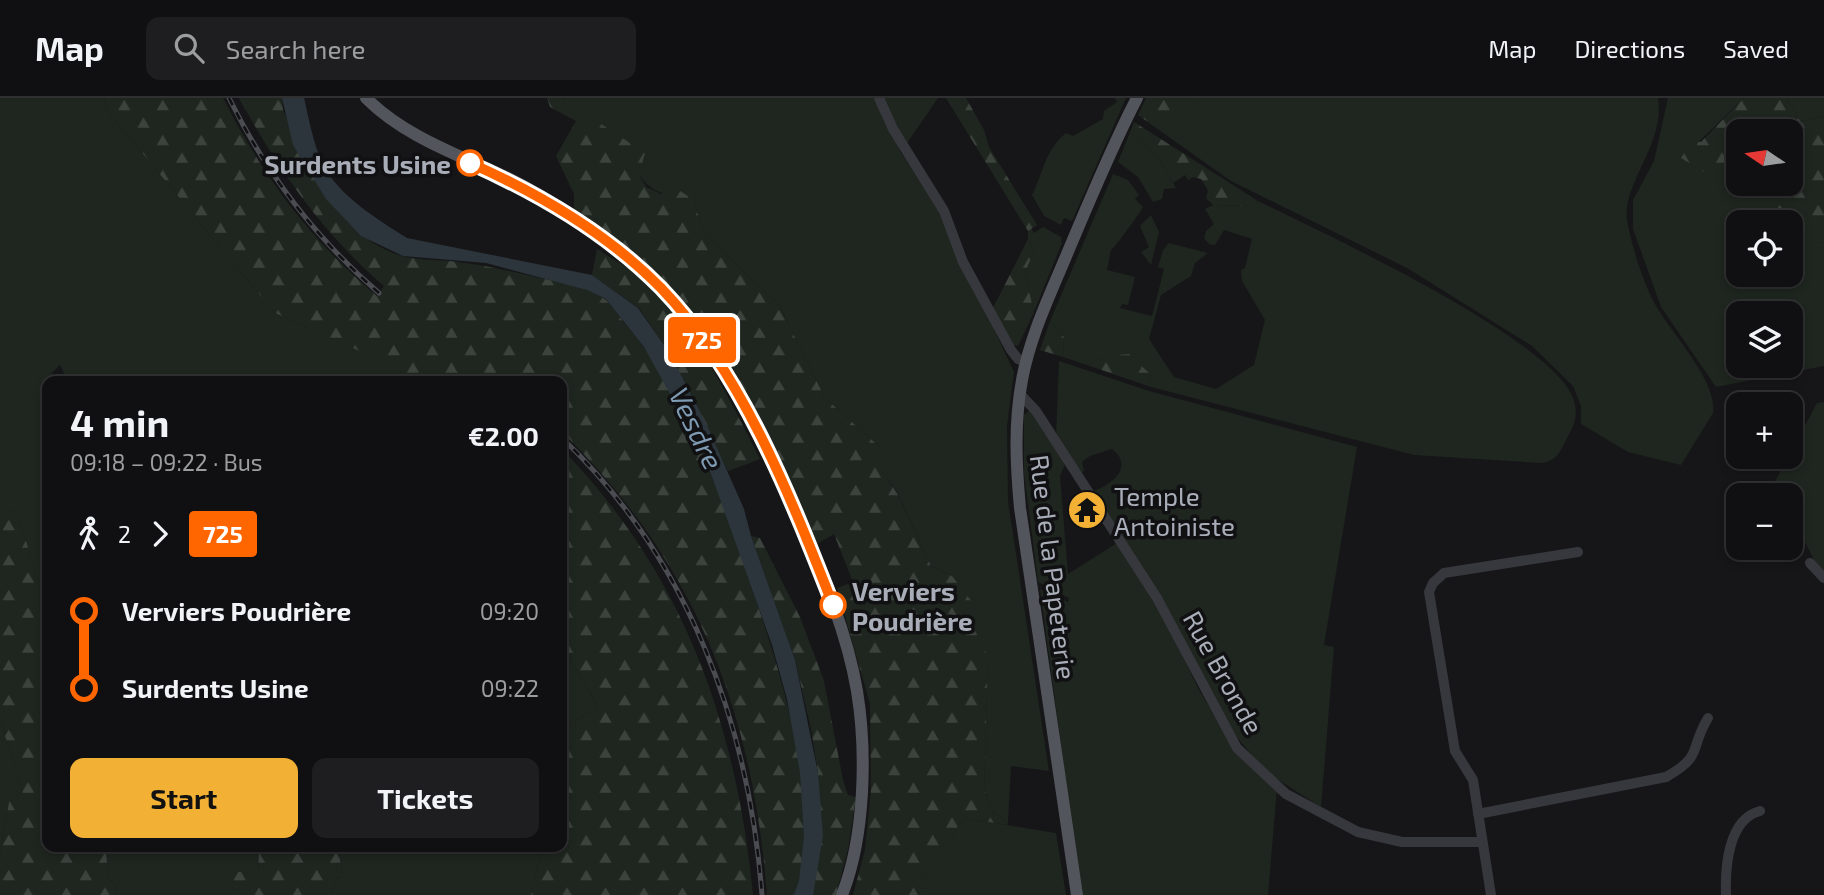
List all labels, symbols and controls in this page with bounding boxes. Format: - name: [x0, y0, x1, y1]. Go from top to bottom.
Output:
- search box: [146, 17, 636, 80]
- text: Map: [35, 28, 104, 68]
- icon: search: [170, 29, 208, 67]
- text: Search here: [226, 33, 365, 64]
- text: Map: [1488, 34, 1536, 63]
- text: Directions: [1574, 34, 1685, 63]
- text: Saved: [1723, 34, 1789, 63]
- north arrow: [1726, 119, 1802, 196]
- map controls: [1726, 119, 1803, 560]
- place label: Surdents Usine: [264, 148, 451, 179]
- marker: Surdents Usine: [457, 150, 483, 176]
- button: locate: [1726, 210, 1803, 287]
- button: layers: [1726, 301, 1803, 378]
- line badge: 725: [662, 317, 742, 363]
- text: 725: [682, 325, 722, 354]
- water label: Vesdre: [663, 381, 731, 475]
- button: +: [1726, 392, 1803, 469]
- text: 4 min: [70, 399, 169, 445]
- text: €2.00: [468, 420, 539, 451]
- text: 09:18 – 09:22 · Bus: [70, 448, 263, 476]
- street label: Rue de la Papeterie: [1025, 453, 1083, 681]
- place label: Temple Antoiniste: [1114, 480, 1235, 541]
- button: −: [1726, 483, 1803, 560]
- temple icon: Temple Antoiniste: [1066, 489, 1108, 531]
- icon: walk: [70, 515, 108, 553]
- icon: forward: [141, 515, 179, 553]
- text: 725: [203, 519, 243, 548]
- text: 2: [118, 520, 131, 548]
- place label: Verviers Poudrière: [852, 575, 973, 636]
- marker: Verviers Poudrière: [820, 592, 846, 618]
- text: Verviers Poudrière: [122, 595, 351, 626]
- text: 09:20: [480, 597, 539, 625]
- street label: Rue Bronde: [1178, 605, 1270, 739]
- text: Surdents Usine: [122, 672, 309, 703]
- text: 09:22: [481, 674, 539, 702]
- button: Start: [70, 758, 298, 838]
- button: Tickets: [312, 758, 539, 838]

